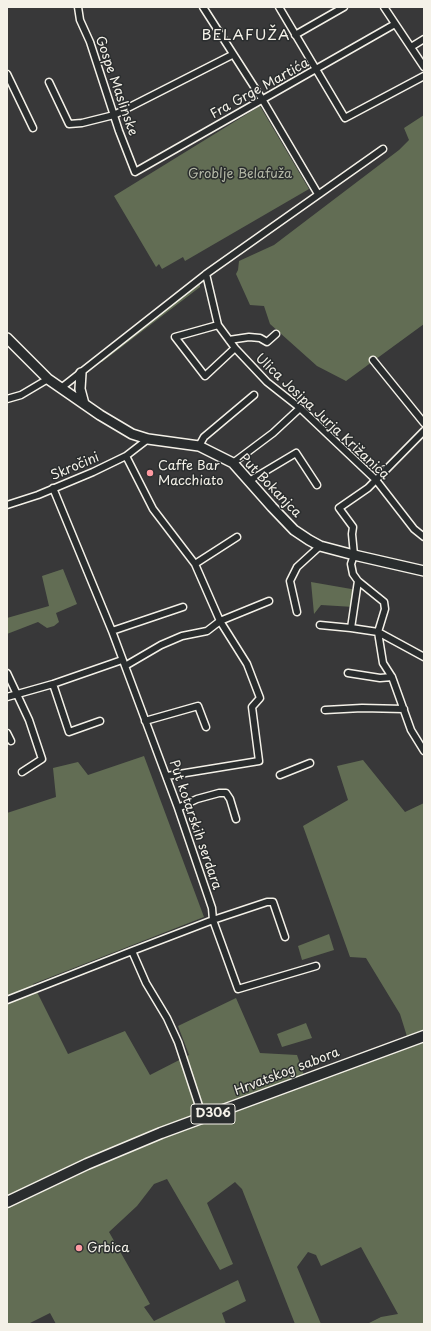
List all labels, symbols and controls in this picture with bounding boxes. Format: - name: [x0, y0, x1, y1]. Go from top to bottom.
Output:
- district label: BELAFUŽA: [201, 27, 291, 45]
- street label: Gospe Maslinske: [92, 34, 140, 138]
- street label: Fra Grge Martića: [208, 55, 312, 123]
- park label: Groblje Belafuža: [188, 166, 292, 182]
- street label: Ulica Josipa Jurja Križanića: [252, 351, 392, 483]
- street label: Skročini: [48, 450, 102, 484]
- street label: Put Bokanjca: [236, 451, 304, 521]
- place label: Caffe Bar Macchiato: [158, 458, 223, 489]
- marker: Caffe Bar Macchiato: [145, 468, 155, 478]
- street label: Put kotarskih serdara: [165, 758, 225, 892]
- street label: Hrvatskog sabora: [232, 1045, 342, 1099]
- road number: D306: [191, 1104, 235, 1124]
- place label: Grbica: [87, 1240, 129, 1256]
- marker: Grbica: [74, 1243, 84, 1253]

